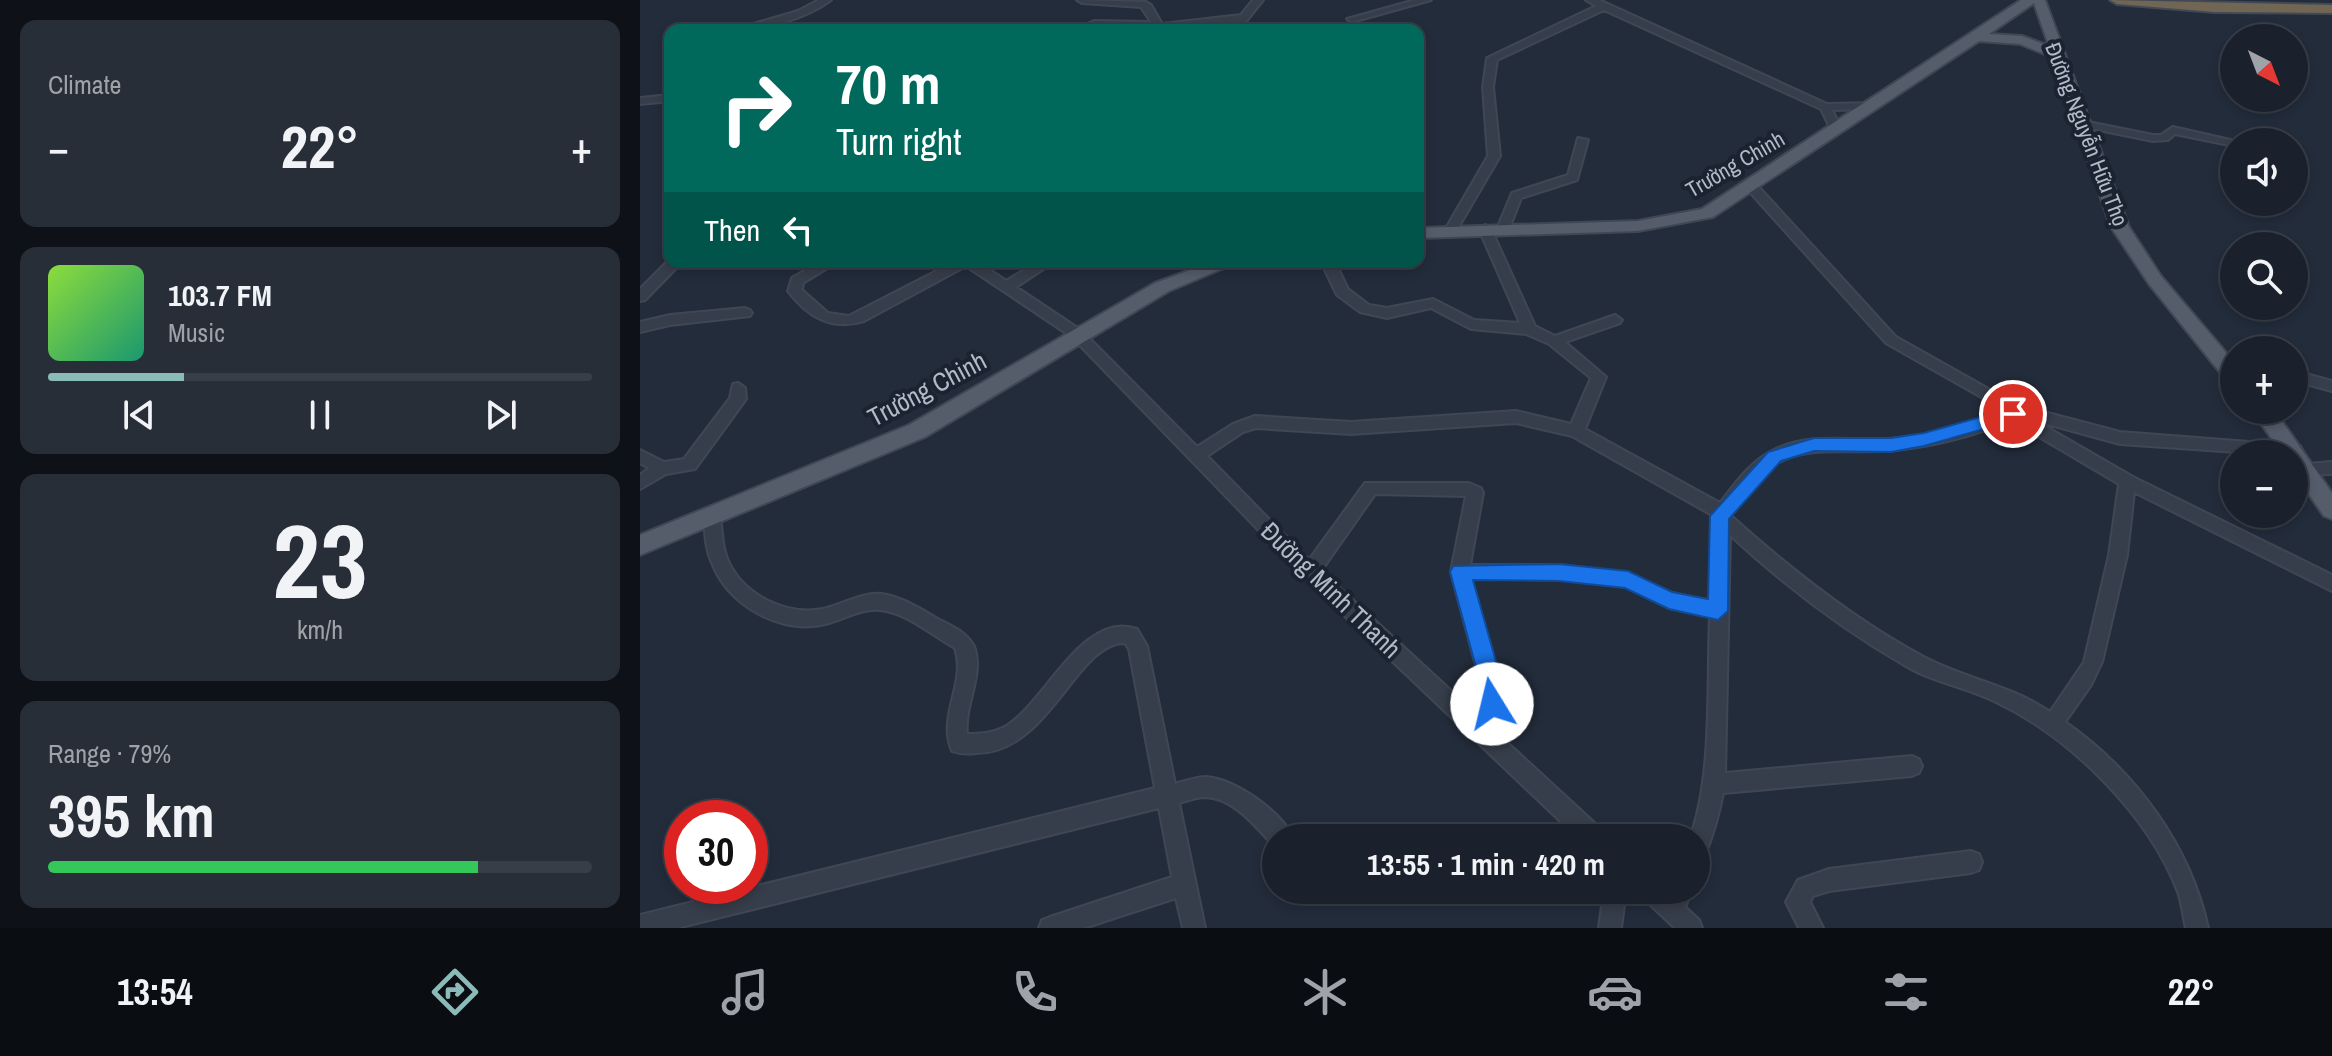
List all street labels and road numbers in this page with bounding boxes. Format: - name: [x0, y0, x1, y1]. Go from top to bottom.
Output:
- street label: Đường Nguyễn Hữu Thọ: [2038, 38, 2136, 230]
- street label: Trường Chinh: [1680, 124, 1790, 204]
- street label: Trường Chinh: [861, 343, 992, 434]
- street label: Đường Minh Thanh: [1254, 514, 1409, 665]

